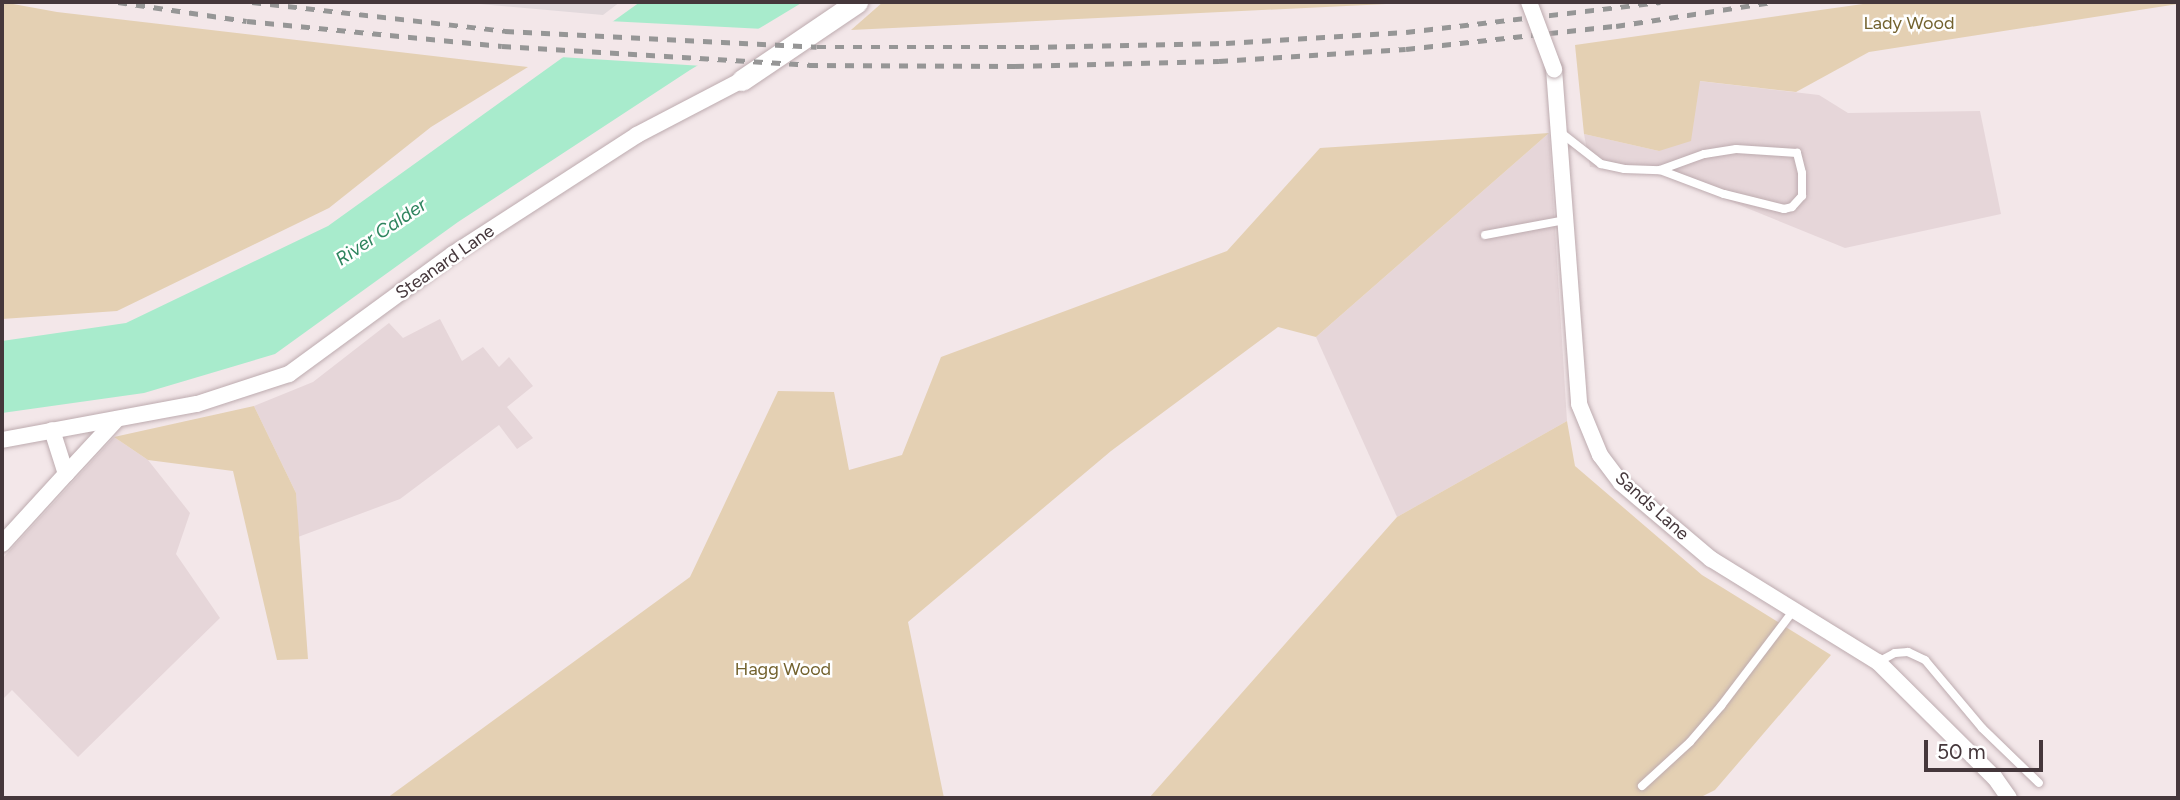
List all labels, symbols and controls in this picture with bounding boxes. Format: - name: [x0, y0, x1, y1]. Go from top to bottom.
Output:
- park label: Lady Wood: [1864, 12, 1954, 34]
- water label: River Calder: [331, 193, 431, 271]
- street label: Steanard Lane: [391, 220, 499, 304]
- street label: Sands Lane: [1611, 467, 1693, 545]
- park label: Hagg Wood: [735, 658, 831, 680]
- scale bar: [1928, 726, 2047, 770]
- text: 50 m: [1937, 739, 1986, 764]

